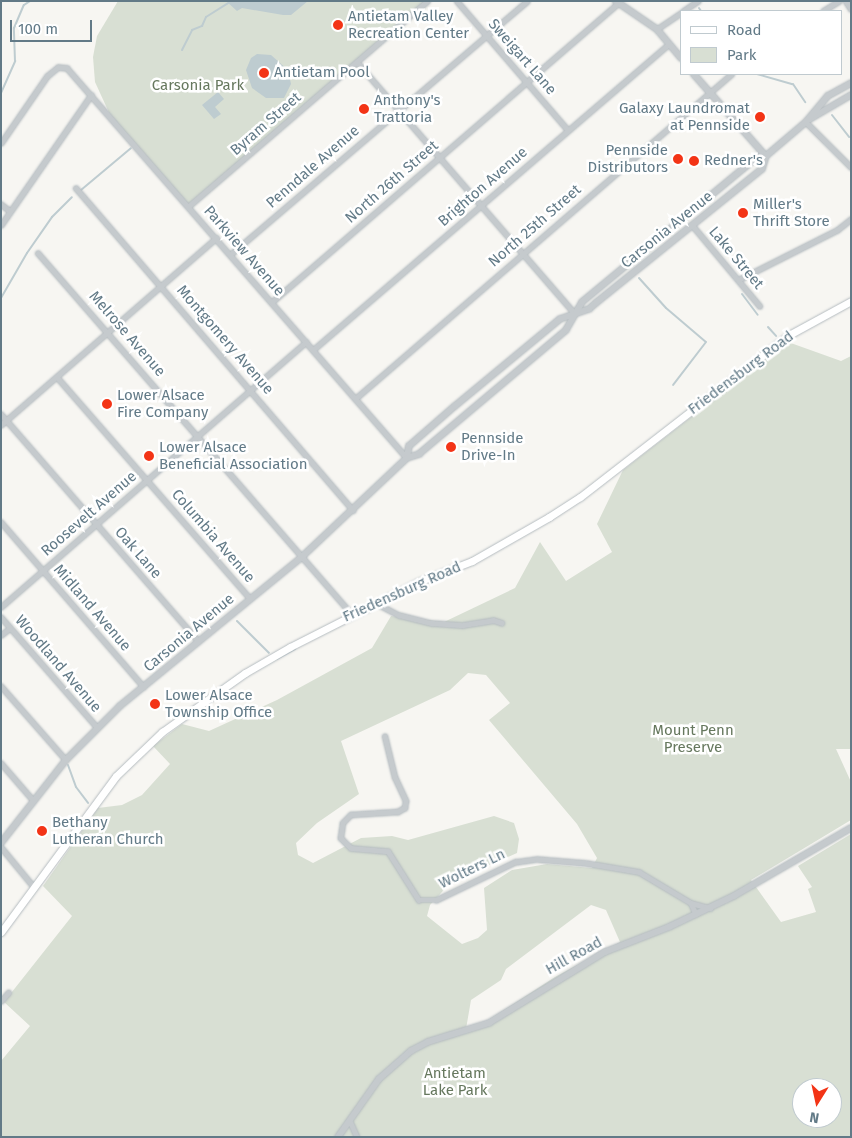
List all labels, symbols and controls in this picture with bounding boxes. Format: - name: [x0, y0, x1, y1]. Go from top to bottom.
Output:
- place label: Antietam Valley Recreation Center: [348, 7, 469, 42]
- scale bar: [12, 10, 95, 42]
- legend: [680, 10, 842, 75]
- street label: Sweigart Lane: [484, 15, 560, 99]
- marker: Antietam Valley Recreation Center: [332, 19, 344, 31]
- text: 100 m: [18, 20, 58, 38]
- text: Road: [727, 21, 762, 39]
- text: Park: [727, 46, 757, 64]
- place label: Antietam Pool: [274, 64, 370, 82]
- marker: Antietam Pool: [258, 67, 270, 79]
- park label: Carsonia Park: [152, 77, 244, 95]
- street label: Byram Street: [227, 89, 305, 159]
- place label: Anthony's Trattoria: [374, 91, 441, 126]
- place label: Galaxy Laundromat at Pennside: [619, 99, 750, 134]
- marker: Anthony's Trattoria: [358, 103, 370, 115]
- marker: Galaxy Laundromat at Pennside: [754, 111, 766, 123]
- street label: Penndale Avenue: [263, 122, 363, 212]
- street label: North 26th Street: [342, 137, 442, 227]
- place label: Pennside Distributors: [588, 141, 668, 176]
- street label: Brighton Avenue: [435, 143, 531, 231]
- place label: Redner's: [704, 152, 763, 170]
- marker: Pennside Distributors: [672, 153, 684, 165]
- marker: Redner's: [688, 155, 700, 167]
- street label: North 25th Street: [485, 181, 585, 271]
- street label: Carsonia Avenue: [618, 188, 716, 272]
- place label: Miller's Thrift Store: [753, 195, 830, 230]
- street label: Parkview Avenue: [200, 202, 288, 300]
- marker: Miller's Thrift Store: [737, 207, 749, 219]
- street label: Lake Street: [705, 223, 767, 293]
- street label: Montgomery Avenue: [173, 282, 277, 398]
- street label: Melrose Avenue: [85, 288, 169, 380]
- street label: Friedensburg Road: [685, 327, 797, 419]
- place label: Lower Alsace Fire Company: [117, 386, 208, 421]
- marker: Lower Alsace Fire Company: [101, 398, 113, 410]
- place label: Pennside Drive-In: [461, 429, 523, 464]
- place label: Lower Alsace Beneficial Association: [159, 438, 308, 473]
- marker: Pennside Drive-In: [445, 441, 457, 453]
- marker: Lower Alsace Beneficial Association: [143, 450, 155, 462]
- street label: Roosevelt Avenue: [38, 468, 140, 560]
- street label: Columbia Avenue: [168, 486, 258, 586]
- street label: Oak Lane: [111, 524, 165, 582]
- street label: Friedensburg Road: [340, 558, 464, 626]
- street label: Midland Avenue: [49, 561, 135, 655]
- street label: Carsonia Avenue: [140, 590, 238, 676]
- street label: Woodland Avenue: [11, 612, 105, 716]
- place label: Lower Alsace Township Office: [165, 686, 272, 721]
- marker: Lower Alsace Township Office: [149, 698, 161, 710]
- park label: Mount Penn Preserve: [652, 721, 734, 756]
- place label: Bethany Lutheran Church: [52, 813, 164, 848]
- marker: Bethany Lutheran Church: [36, 825, 48, 837]
- street label: Wolters Ln: [436, 845, 508, 893]
- street label: Hill Road: [543, 933, 605, 979]
- park label: Antietam Lake Park: [423, 1064, 487, 1099]
- north arrow: [792, 1078, 842, 1128]
- text: N: [808, 1108, 821, 1126]

